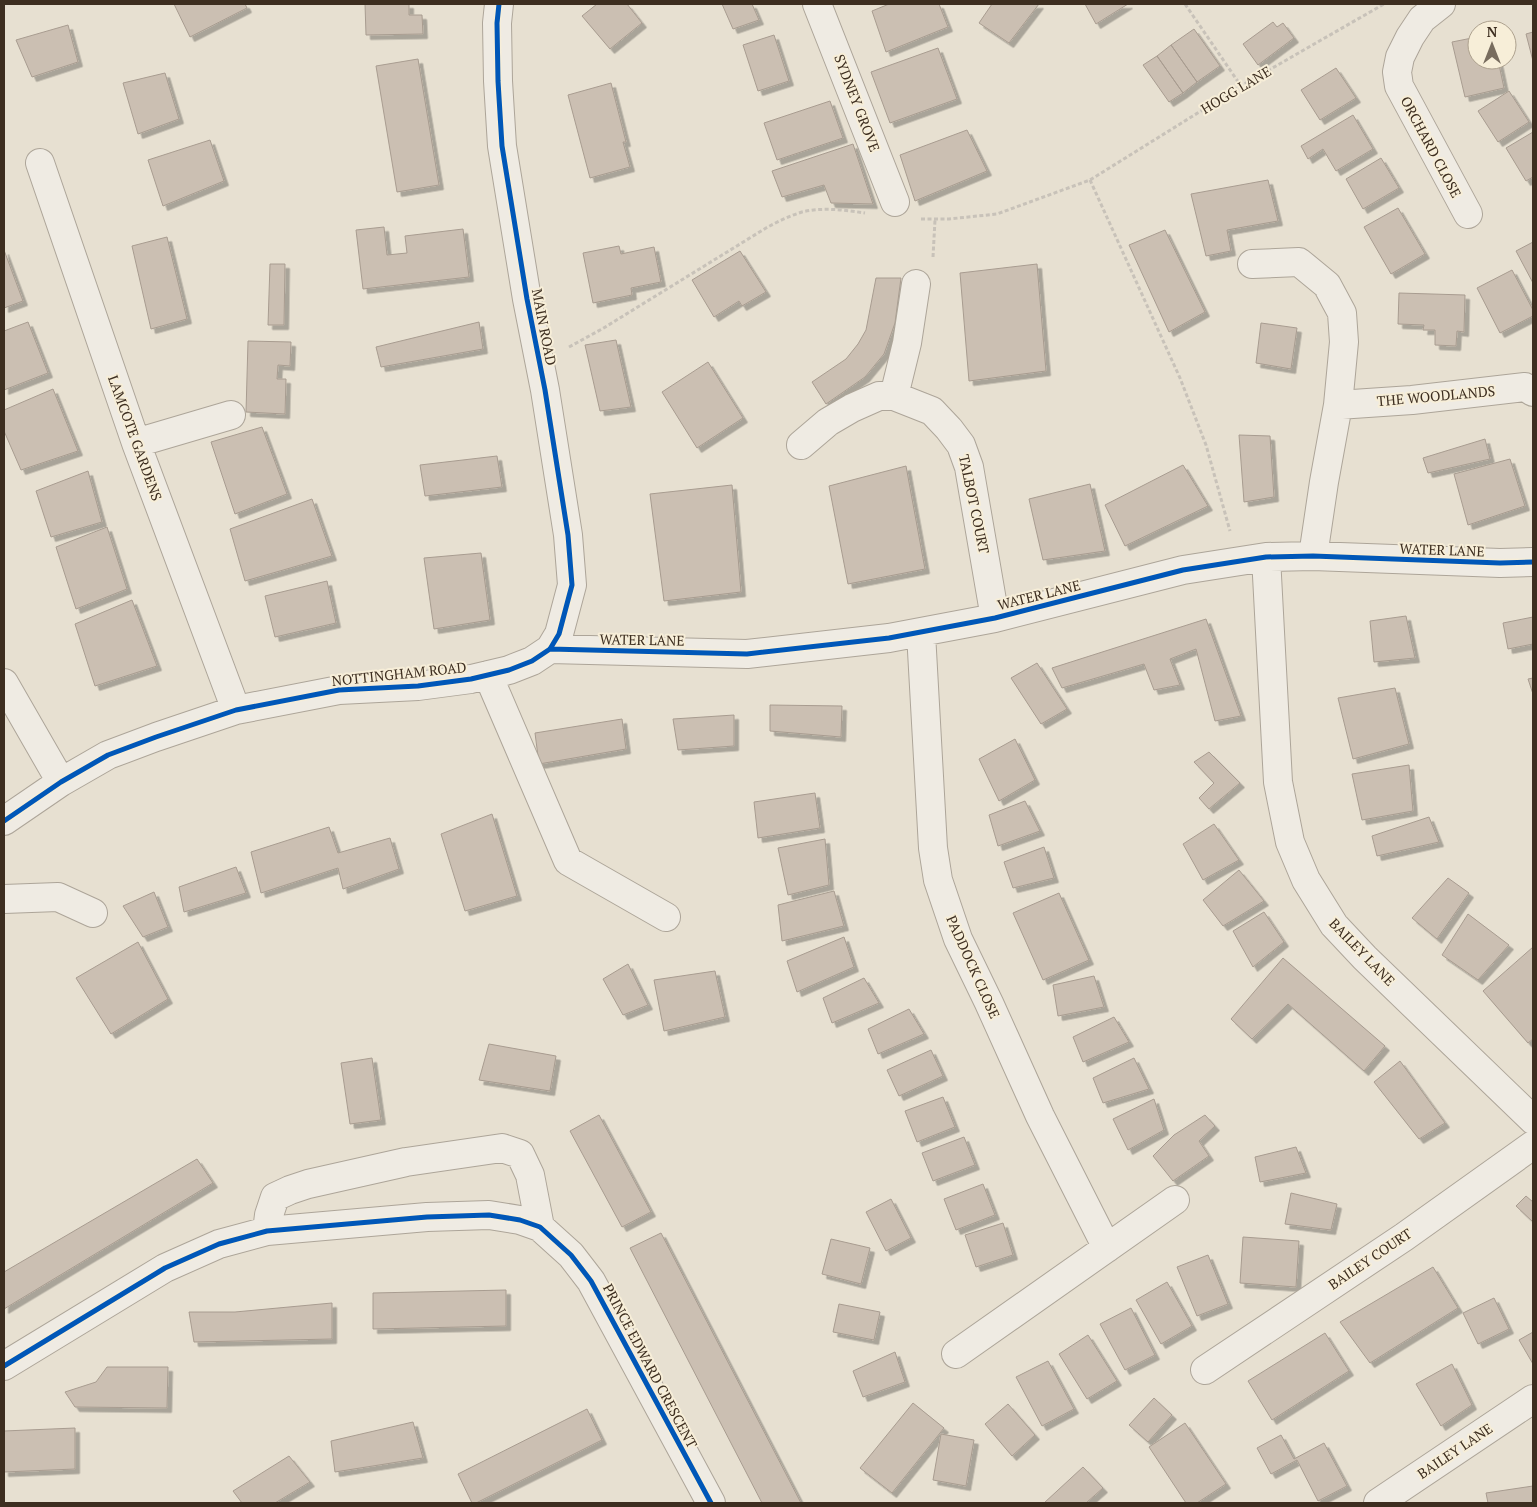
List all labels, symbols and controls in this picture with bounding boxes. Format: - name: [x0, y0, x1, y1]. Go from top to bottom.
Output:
- north arrow: [1467, 20, 1517, 70]
- text: N: [1487, 22, 1498, 41]
- street label: SYDNEY GROVE: [830, 51, 885, 154]
- street label: HOGG LANE: [1197, 61, 1274, 118]
- street label: ORCHARD CLOSE: [1397, 93, 1466, 201]
- street label: MAIN ROAD: [528, 287, 561, 367]
- street label: LAMCOTE GARDENS: [104, 372, 167, 503]
- street label: THE WOODLANDS: [1376, 381, 1496, 410]
- street label: TALBOT COURT: [955, 453, 994, 556]
- street label: WATER LANE: [1399, 539, 1485, 560]
- street label: WATER LANE: [995, 575, 1082, 614]
- street label: WATER LANE: [599, 629, 685, 650]
- street label: NOTTINGHAM ROAD: [331, 657, 467, 690]
- street label: PADDOCK CLOSE: [942, 912, 1005, 1021]
- street label: BAILEY LANE: [1325, 914, 1399, 990]
- street label: BAILEY COURT: [1324, 1223, 1415, 1293]
- street label: PRINCE EDWARD CRESCENT: [599, 1280, 702, 1452]
- street label: BAILEY LANE: [1413, 1418, 1496, 1483]

